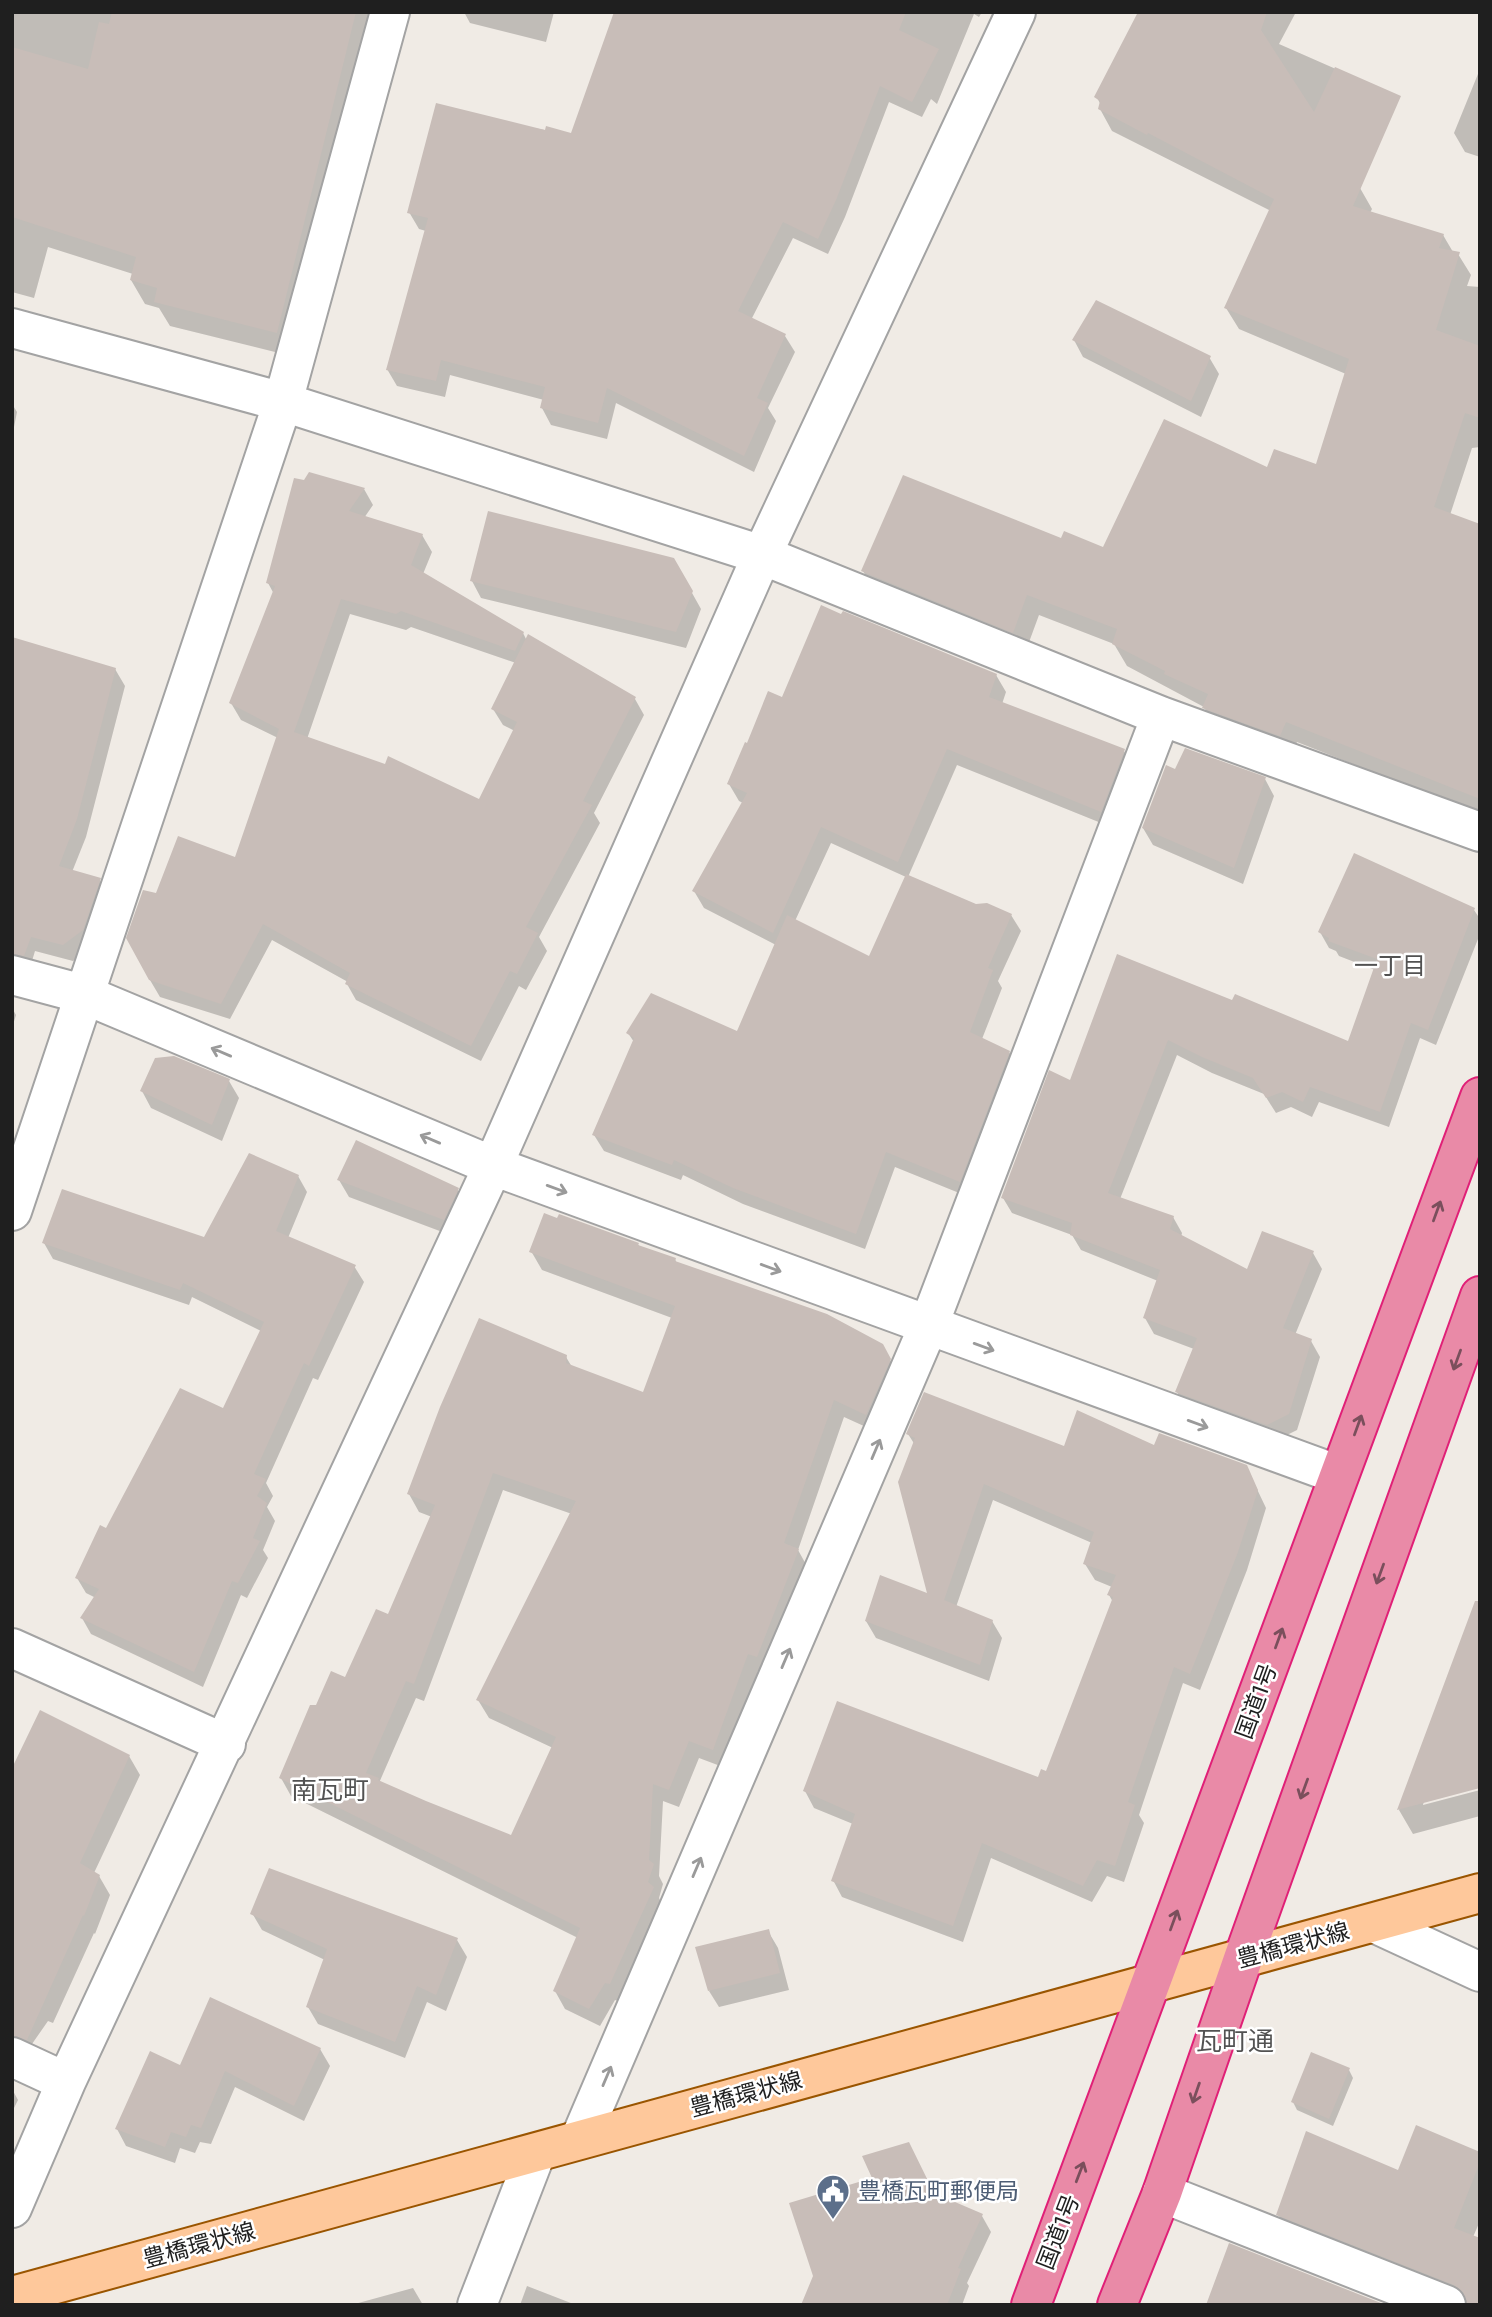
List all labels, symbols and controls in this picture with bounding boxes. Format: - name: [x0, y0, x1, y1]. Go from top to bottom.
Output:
- district label: 一丁目: [1354, 950, 1426, 979]
- one-way arrow: [210, 1044, 232, 1057]
- one-way arrow: [420, 1132, 442, 1145]
- one-way arrow: [546, 1184, 568, 1197]
- one-way arrow: [1432, 1201, 1445, 1223]
- one-way arrow: [759, 1263, 781, 1276]
- one-way arrow: [973, 1342, 995, 1354]
- one-way arrow: [1450, 1349, 1462, 1371]
- one-way arrow: [1353, 1414, 1365, 1436]
- one-way arrow: [1187, 1419, 1209, 1432]
- one-way arrow: [870, 1439, 883, 1460]
- one-way arrow: [1373, 1563, 1385, 1585]
- one-way arrow: [1274, 1628, 1286, 1650]
- one-way arrow: [780, 1648, 793, 1669]
- street label: 国道1号: [1229, 1659, 1282, 1742]
- district label: 南瓦町: [291, 1773, 369, 1804]
- one-way arrow: [1296, 1777, 1309, 1799]
- one-way arrow: [691, 1857, 704, 1878]
- one-way arrow: [1169, 1910, 1182, 1932]
- street label: 豊橋環状線: [1234, 1916, 1352, 1972]
- district label: 瓦町通: [1196, 2024, 1274, 2055]
- street label: 豊橋環状線: [687, 2065, 805, 2121]
- one-way arrow: [601, 2066, 614, 2087]
- one-way arrow: [1189, 2081, 1201, 2103]
- one-way arrow: [1075, 2162, 1088, 2183]
- public building icon: 豊橋瓦町郵便局: [814, 2172, 852, 2221]
- place label: 豊橋瓦町郵便局: [858, 2176, 1019, 2204]
- street label: 国道1号: [1030, 2190, 1084, 2273]
- street label: 豊橋環状線: [140, 2216, 258, 2272]

